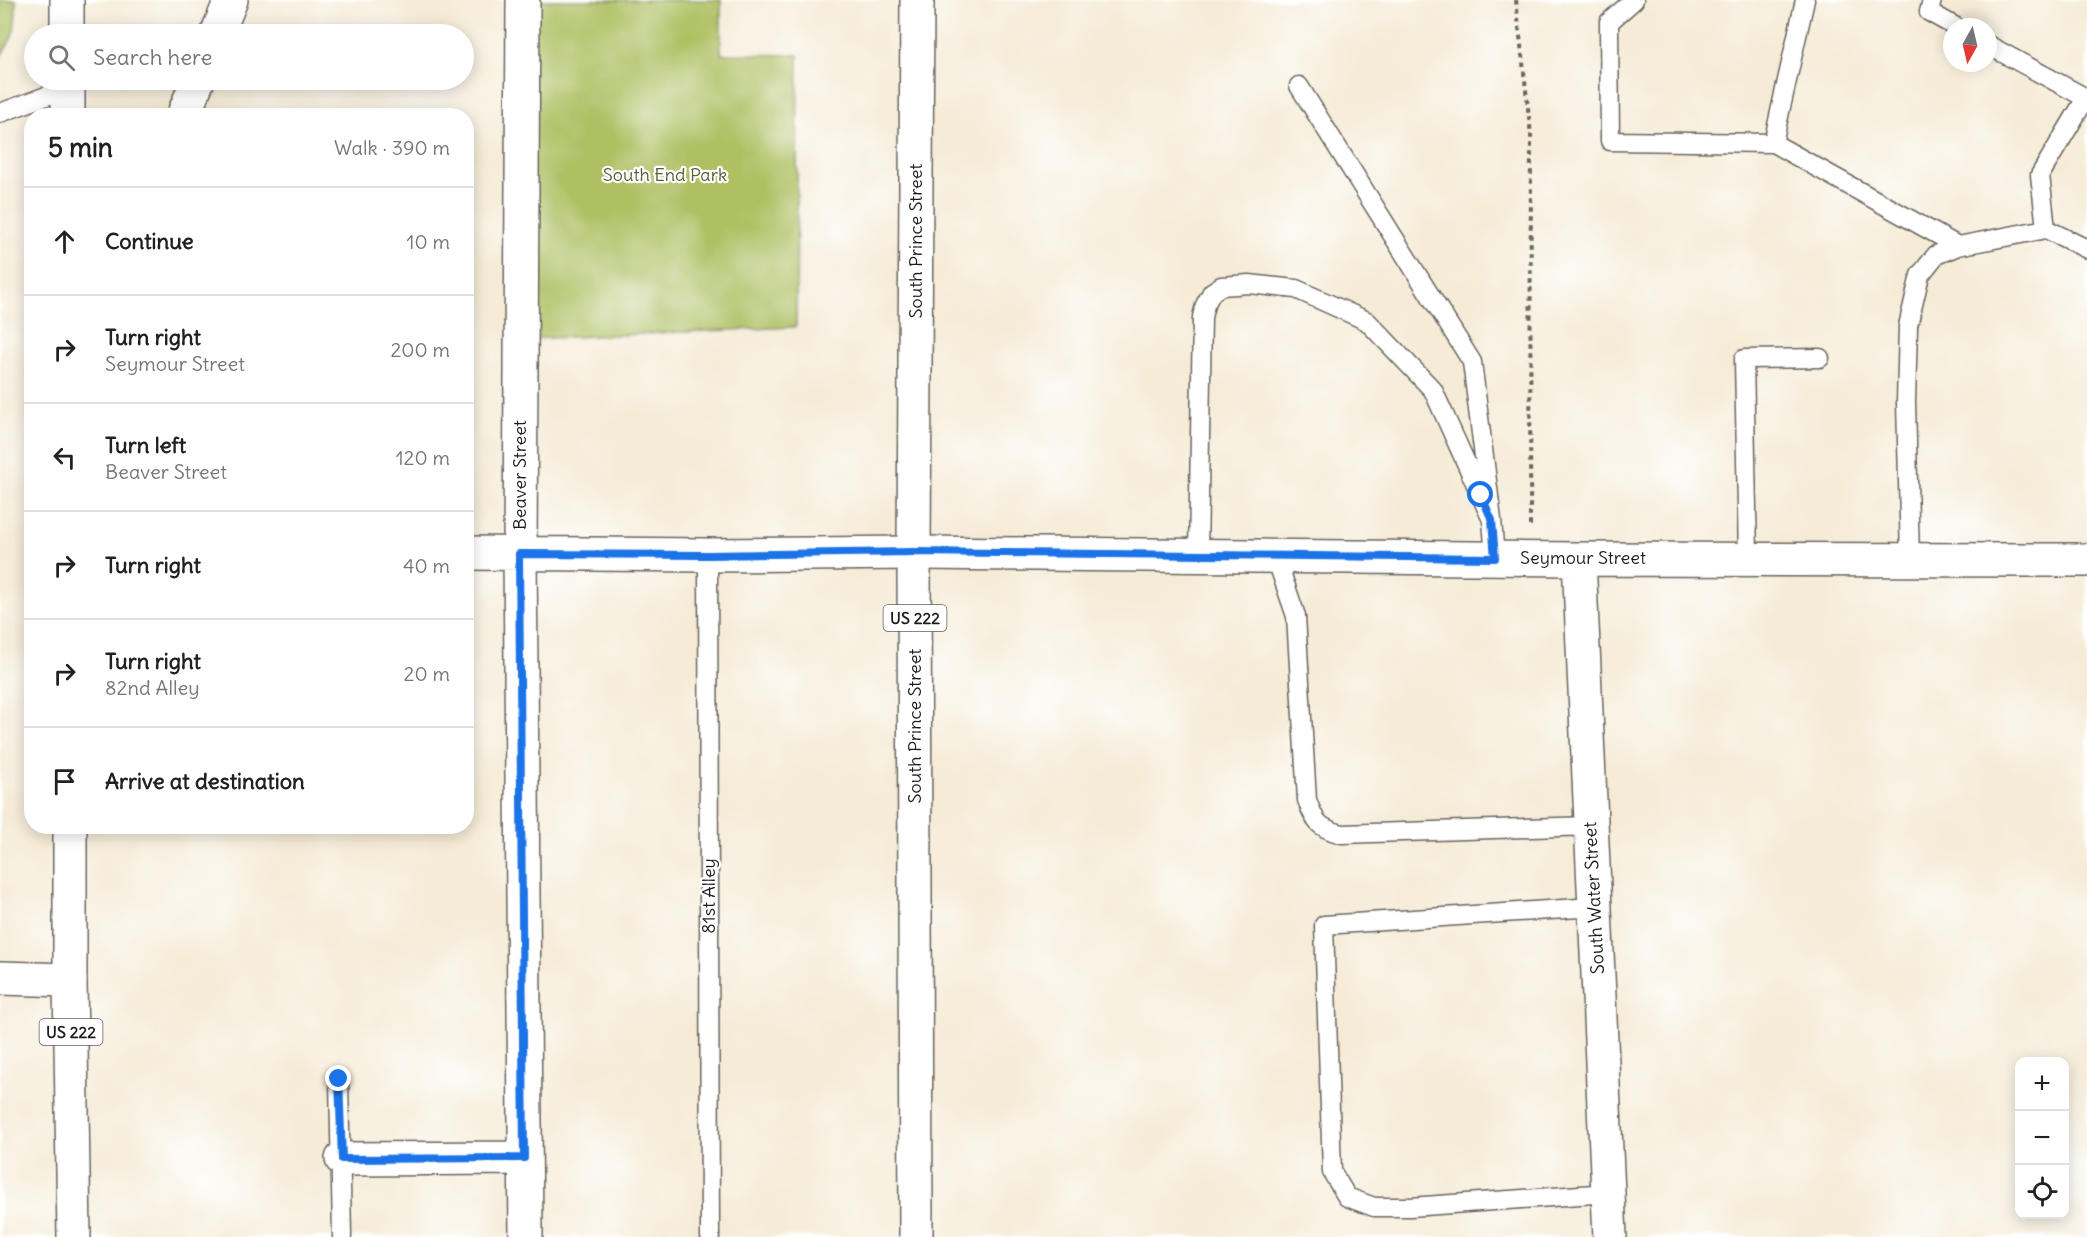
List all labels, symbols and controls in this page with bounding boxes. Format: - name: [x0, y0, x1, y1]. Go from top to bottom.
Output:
- north arrow: [1943, 18, 1997, 72]
- search box: [24, 24, 474, 90]
- icon: search: [45, 41, 78, 74]
- text: Search here: [93, 43, 212, 71]
- text: 5 min: [48, 131, 113, 164]
- text: Walk · 390 m: [334, 135, 450, 160]
- park label: South End Park: [603, 163, 727, 186]
- street label: South Prince Street: [904, 164, 927, 318]
- icon: ahead: [48, 225, 81, 258]
- text: Continue: [105, 227, 194, 255]
- text: 10 m: [407, 229, 450, 254]
- text: Turn right: [105, 323, 201, 351]
- icon: right: [48, 333, 81, 366]
- text: 200 m: [390, 337, 450, 362]
- text: Seymour Street: [105, 351, 245, 376]
- street label: Beaver Street: [508, 420, 531, 530]
- text: Turn left: [105, 431, 186, 459]
- icon: left: [48, 441, 81, 474]
- text: 120 m: [396, 445, 450, 470]
- text: Beaver Street: [105, 459, 227, 484]
- route start: [1467, 481, 1493, 507]
- street label: Seymour Street: [1520, 546, 1646, 569]
- icon: right: [48, 549, 81, 582]
- text: Turn right: [105, 551, 201, 579]
- text: 40 m: [403, 553, 450, 578]
- road number: US 222: [884, 605, 946, 631]
- text: Turn right: [105, 647, 201, 675]
- street label: South Prince Street: [903, 649, 926, 803]
- icon: right: [48, 657, 81, 690]
- text: 20 m: [404, 661, 450, 686]
- text: 82nd Alley: [105, 675, 200, 700]
- icon: arrive: [48, 765, 81, 798]
- text: Arrive at destination: [105, 767, 305, 795]
- street label: South Water Street: [1578, 821, 1609, 975]
- street label: 81st Alley: [697, 858, 720, 934]
- road number: US 222: [40, 1019, 103, 1045]
- map controls: [2015, 1057, 2069, 1219]
- button: +: [2015, 1057, 2069, 1111]
- route end: [325, 1065, 351, 1091]
- button: −: [2015, 1111, 2069, 1165]
- button: locate: [2015, 1165, 2069, 1219]

